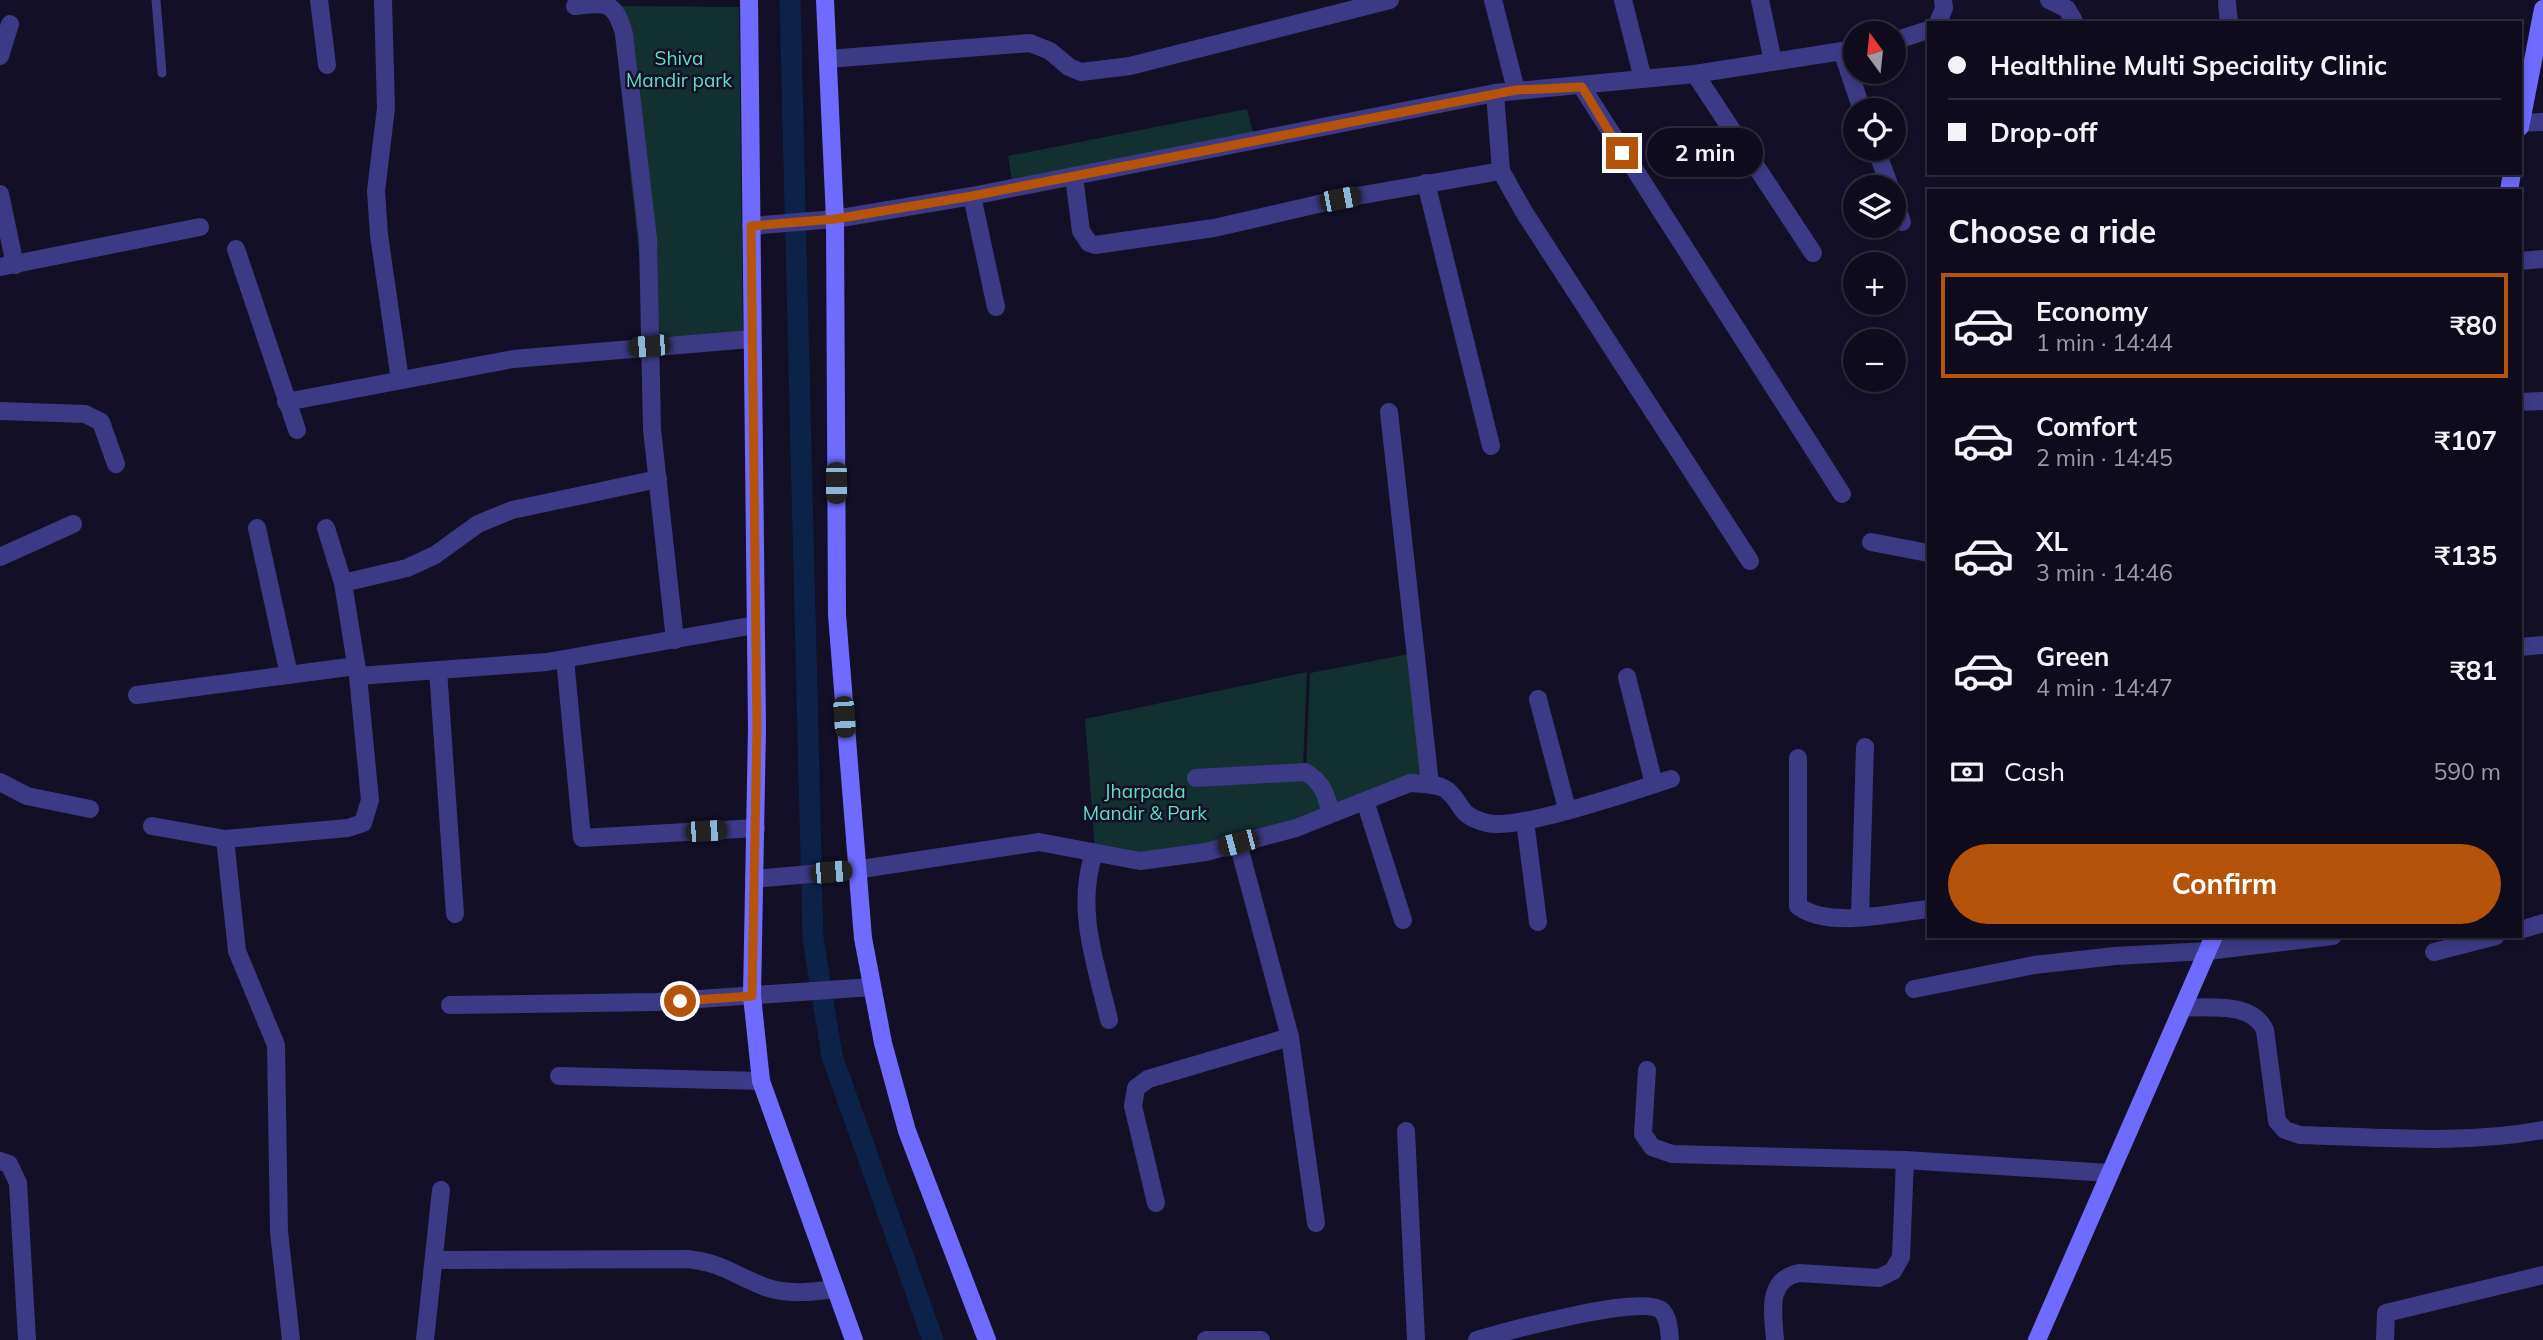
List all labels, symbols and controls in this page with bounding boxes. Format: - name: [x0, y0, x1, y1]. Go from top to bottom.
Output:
- north arrow: [1843, 21, 1906, 84]
- map controls: [1843, 21, 1906, 392]
- park label: Shiva Mandir park: [626, 46, 732, 92]
- text: Healthline Multi Speciality Clinic: [1990, 49, 2387, 82]
- button: locate: [1843, 98, 1906, 161]
- text: Drop-off: [1990, 116, 2097, 149]
- callout: 2 min: [1646, 128, 1762, 178]
- route end: [1606, 137, 1638, 169]
- text: 2 min: [1675, 138, 1735, 167]
- button: layers: [1843, 175, 1906, 238]
- car: [1318, 185, 1363, 213]
- text: Choose a ride: [1948, 211, 2156, 251]
- button: +: [1843, 252, 1906, 315]
- icon: car: [1952, 294, 2015, 357]
- text: Economy: [2036, 295, 2148, 328]
- text: ₹80: [2450, 309, 2497, 342]
- text: 1 min · 14:44: [2036, 328, 2173, 357]
- button: −: [1843, 329, 1906, 392]
- car: [628, 334, 671, 358]
- icon: car: [1952, 409, 2015, 472]
- text: Comfort: [2036, 410, 2137, 443]
- text: ₹107: [2435, 424, 2497, 457]
- text: 2 min · 14:45: [2036, 443, 2173, 472]
- car: [826, 462, 847, 504]
- icon: car: [1952, 524, 2015, 587]
- text: XL: [2036, 525, 2068, 558]
- text: ₹135: [2435, 539, 2497, 572]
- text: 3 min · 14:46: [2036, 558, 2173, 587]
- icon: car: [1952, 639, 2015, 702]
- text: Green: [2036, 640, 2109, 673]
- text: ₹81: [2450, 654, 2497, 687]
- text: 4 min · 14:47: [2036, 673, 2173, 702]
- car: [833, 695, 856, 739]
- icon: cash: [1948, 753, 1986, 791]
- text: Cash: [2004, 755, 2065, 788]
- text: 590 m: [2433, 757, 2501, 786]
- park label: Jharpada Mandir & Park: [1083, 779, 1207, 825]
- car: [685, 819, 728, 843]
- car: [1215, 827, 1262, 859]
- button: Confirm: [1948, 844, 2501, 924]
- car: [810, 860, 853, 884]
- route start: [664, 985, 696, 1017]

